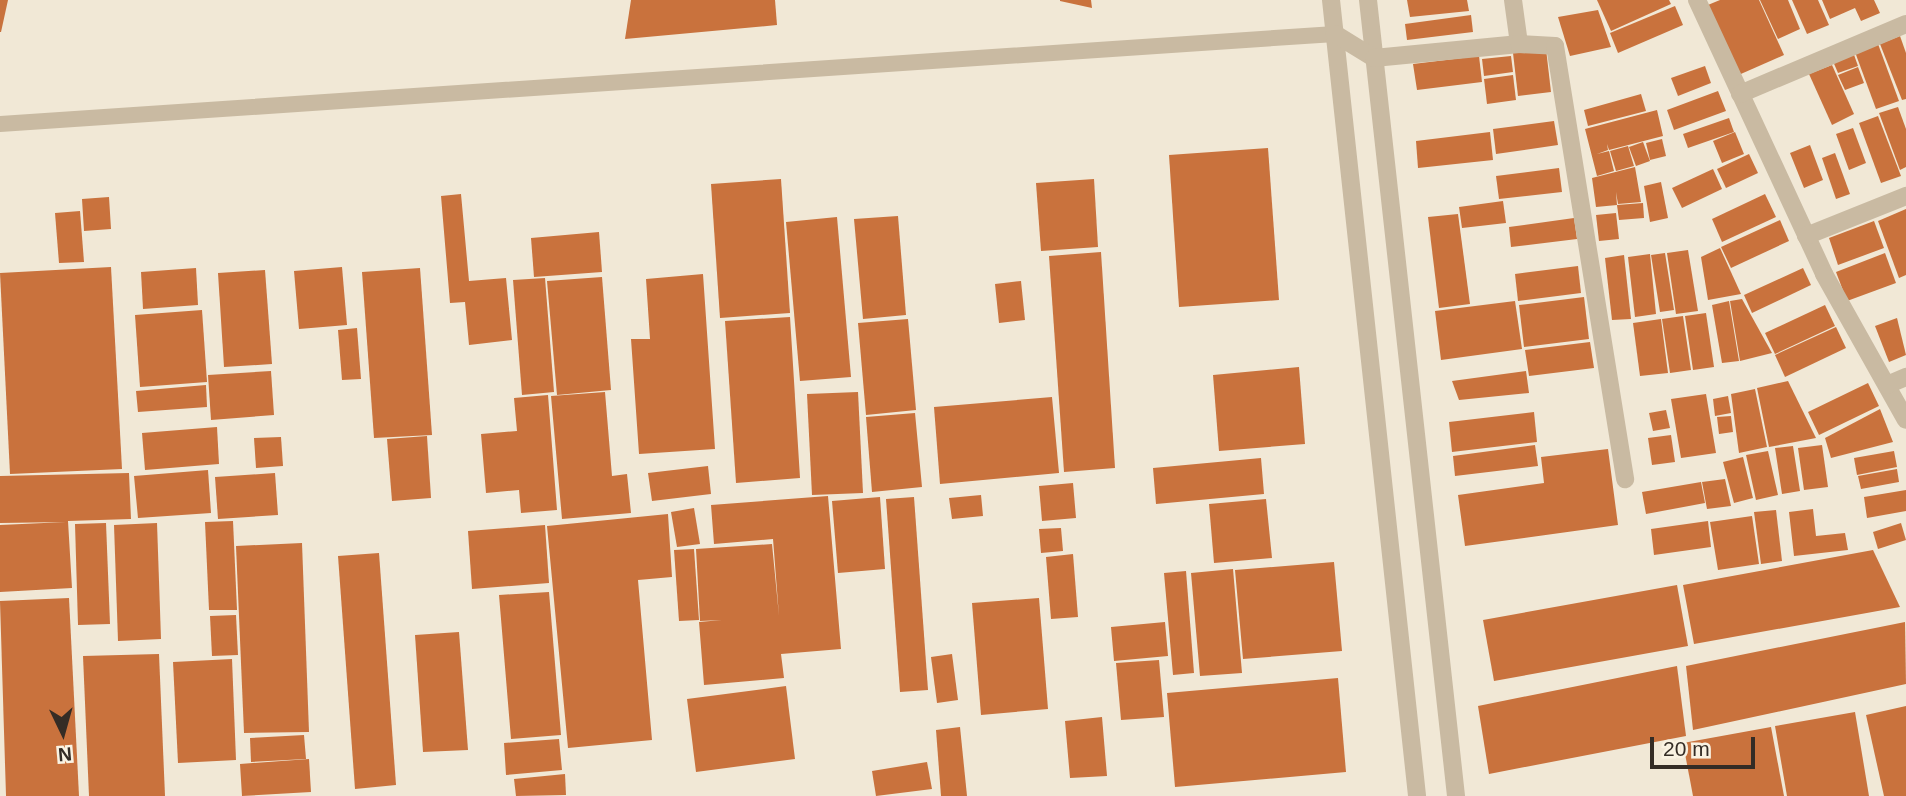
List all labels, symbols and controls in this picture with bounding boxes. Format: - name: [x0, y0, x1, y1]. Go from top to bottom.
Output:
- north arrow: [28, 698, 98, 768]
- scale bar: [1654, 722, 1759, 766]
- text: 20 m: [1663, 737, 1710, 760]
- text: N: [57, 743, 73, 765]

